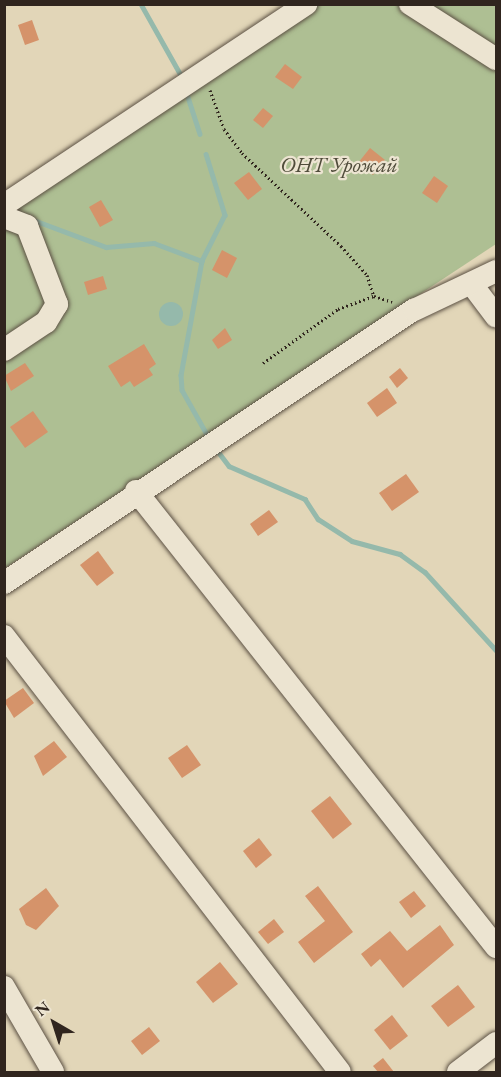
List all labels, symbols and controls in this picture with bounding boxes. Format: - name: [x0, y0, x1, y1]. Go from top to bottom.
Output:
- park label: ОНТ Урожай: [280, 152, 398, 178]
- north arrow: [24, 993, 84, 1053]
- text: N: [31, 996, 54, 1021]

